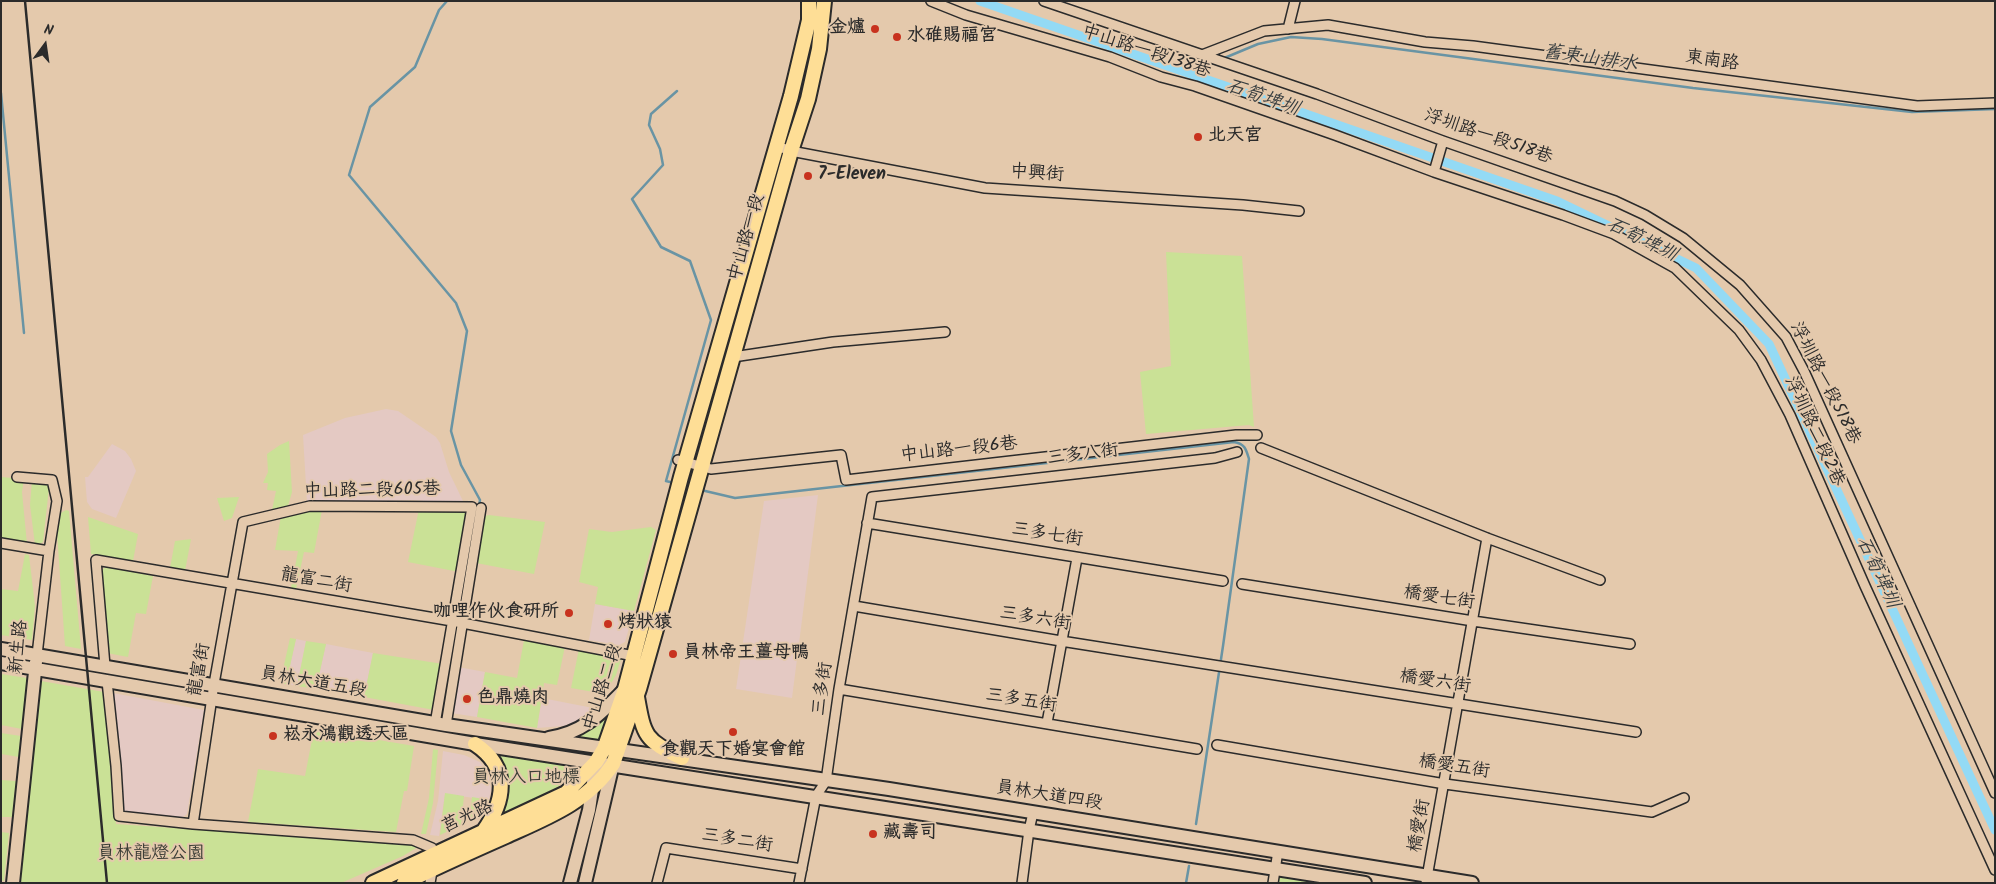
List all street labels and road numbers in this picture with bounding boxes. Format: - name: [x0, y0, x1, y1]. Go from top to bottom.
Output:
- street label: 中山路一段138巷: [1079, 22, 1213, 84]
- street label: 東南路: [1684, 48, 1740, 76]
- street label: 浮圳路一段518巷: [1421, 106, 1555, 170]
- street label: 中興街: [1009, 162, 1065, 188]
- street label: 中山路一段: [725, 192, 771, 284]
- street label: 浮圳路一段518巷: [1784, 319, 1864, 449]
- street label: 浮圳路二段2巷: [1778, 374, 1848, 490]
- street label: 中山路一段6巷: [899, 434, 1019, 468]
- street label: 三多八街: [1046, 441, 1120, 471]
- street label: 中山路二段605巷: [303, 480, 441, 504]
- street label: 三多七街: [1010, 520, 1084, 552]
- street label: 龍富二街: [279, 565, 353, 599]
- street label: 橋愛七街: [1402, 583, 1476, 615]
- street label: 三多六街: [998, 604, 1072, 636]
- street label: 新生路: [6, 619, 34, 675]
- street label: 龍富街: [186, 642, 216, 698]
- street label: 中山路二段: [580, 642, 628, 734]
- street label: 三多街: [810, 661, 838, 717]
- street label: 員林大道五段: [258, 664, 368, 704]
- street label: 橋愛六街: [1398, 667, 1472, 699]
- street label: 三多五街: [984, 686, 1058, 718]
- street label: 橋愛五街: [1417, 752, 1491, 784]
- street label: 員林大道四段: [994, 778, 1104, 816]
- street label: 莒光路: [439, 797, 497, 839]
- street label: 橋愛街: [1406, 798, 1436, 854]
- street label: 三多二街: [700, 826, 774, 858]

